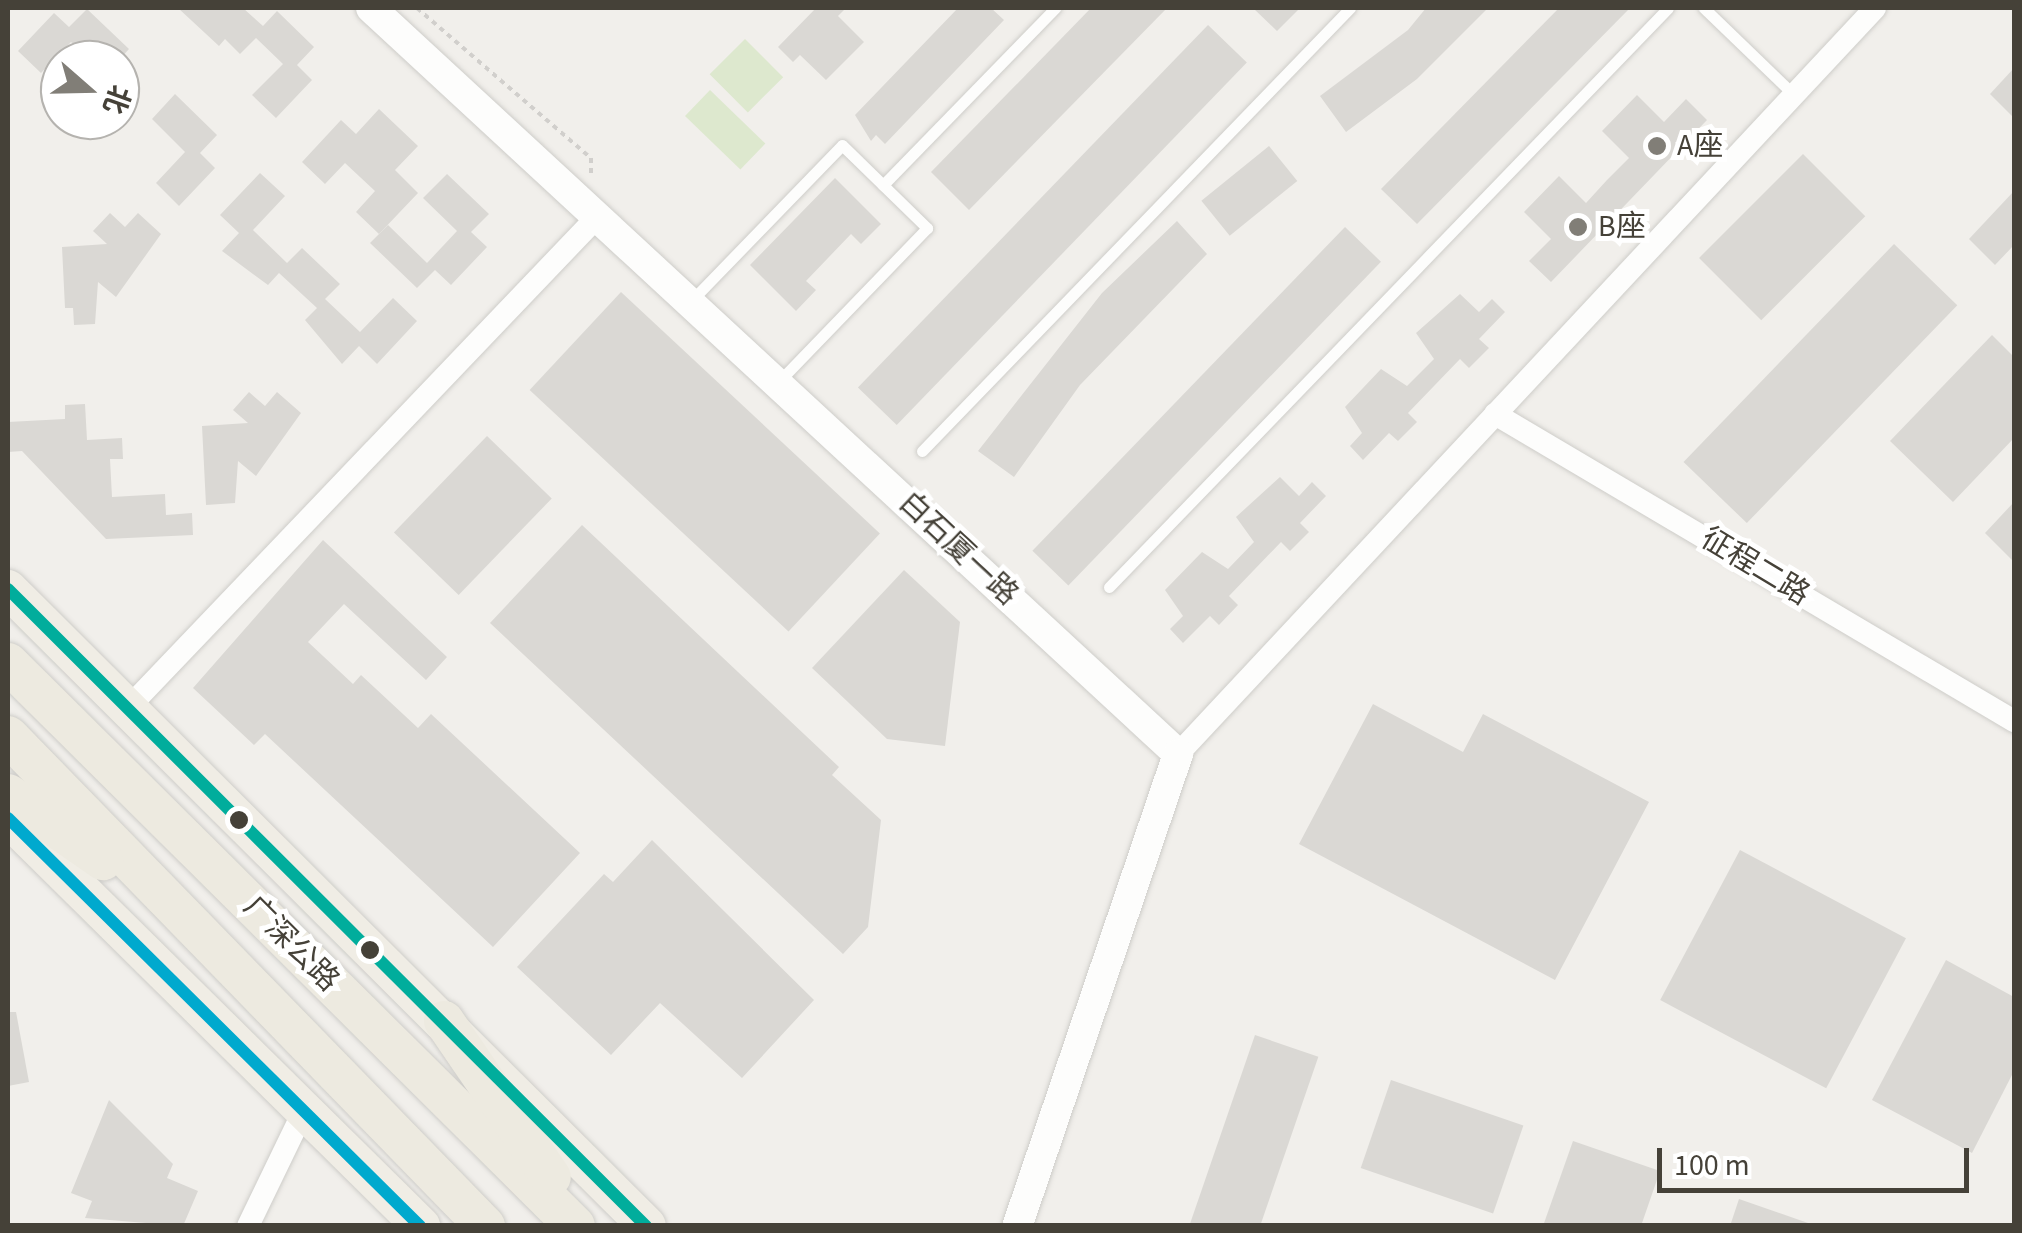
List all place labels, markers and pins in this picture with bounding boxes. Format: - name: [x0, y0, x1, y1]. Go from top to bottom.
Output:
- place label: A座: [1677, 128, 1723, 164]
- marker: A座: [1646, 135, 1668, 157]
- place label: B座: [1598, 209, 1646, 245]
- marker: B座: [1567, 216, 1589, 238]
- unlabelled marker: [229, 810, 249, 830]
- unlabelled marker: [360, 940, 380, 960]

